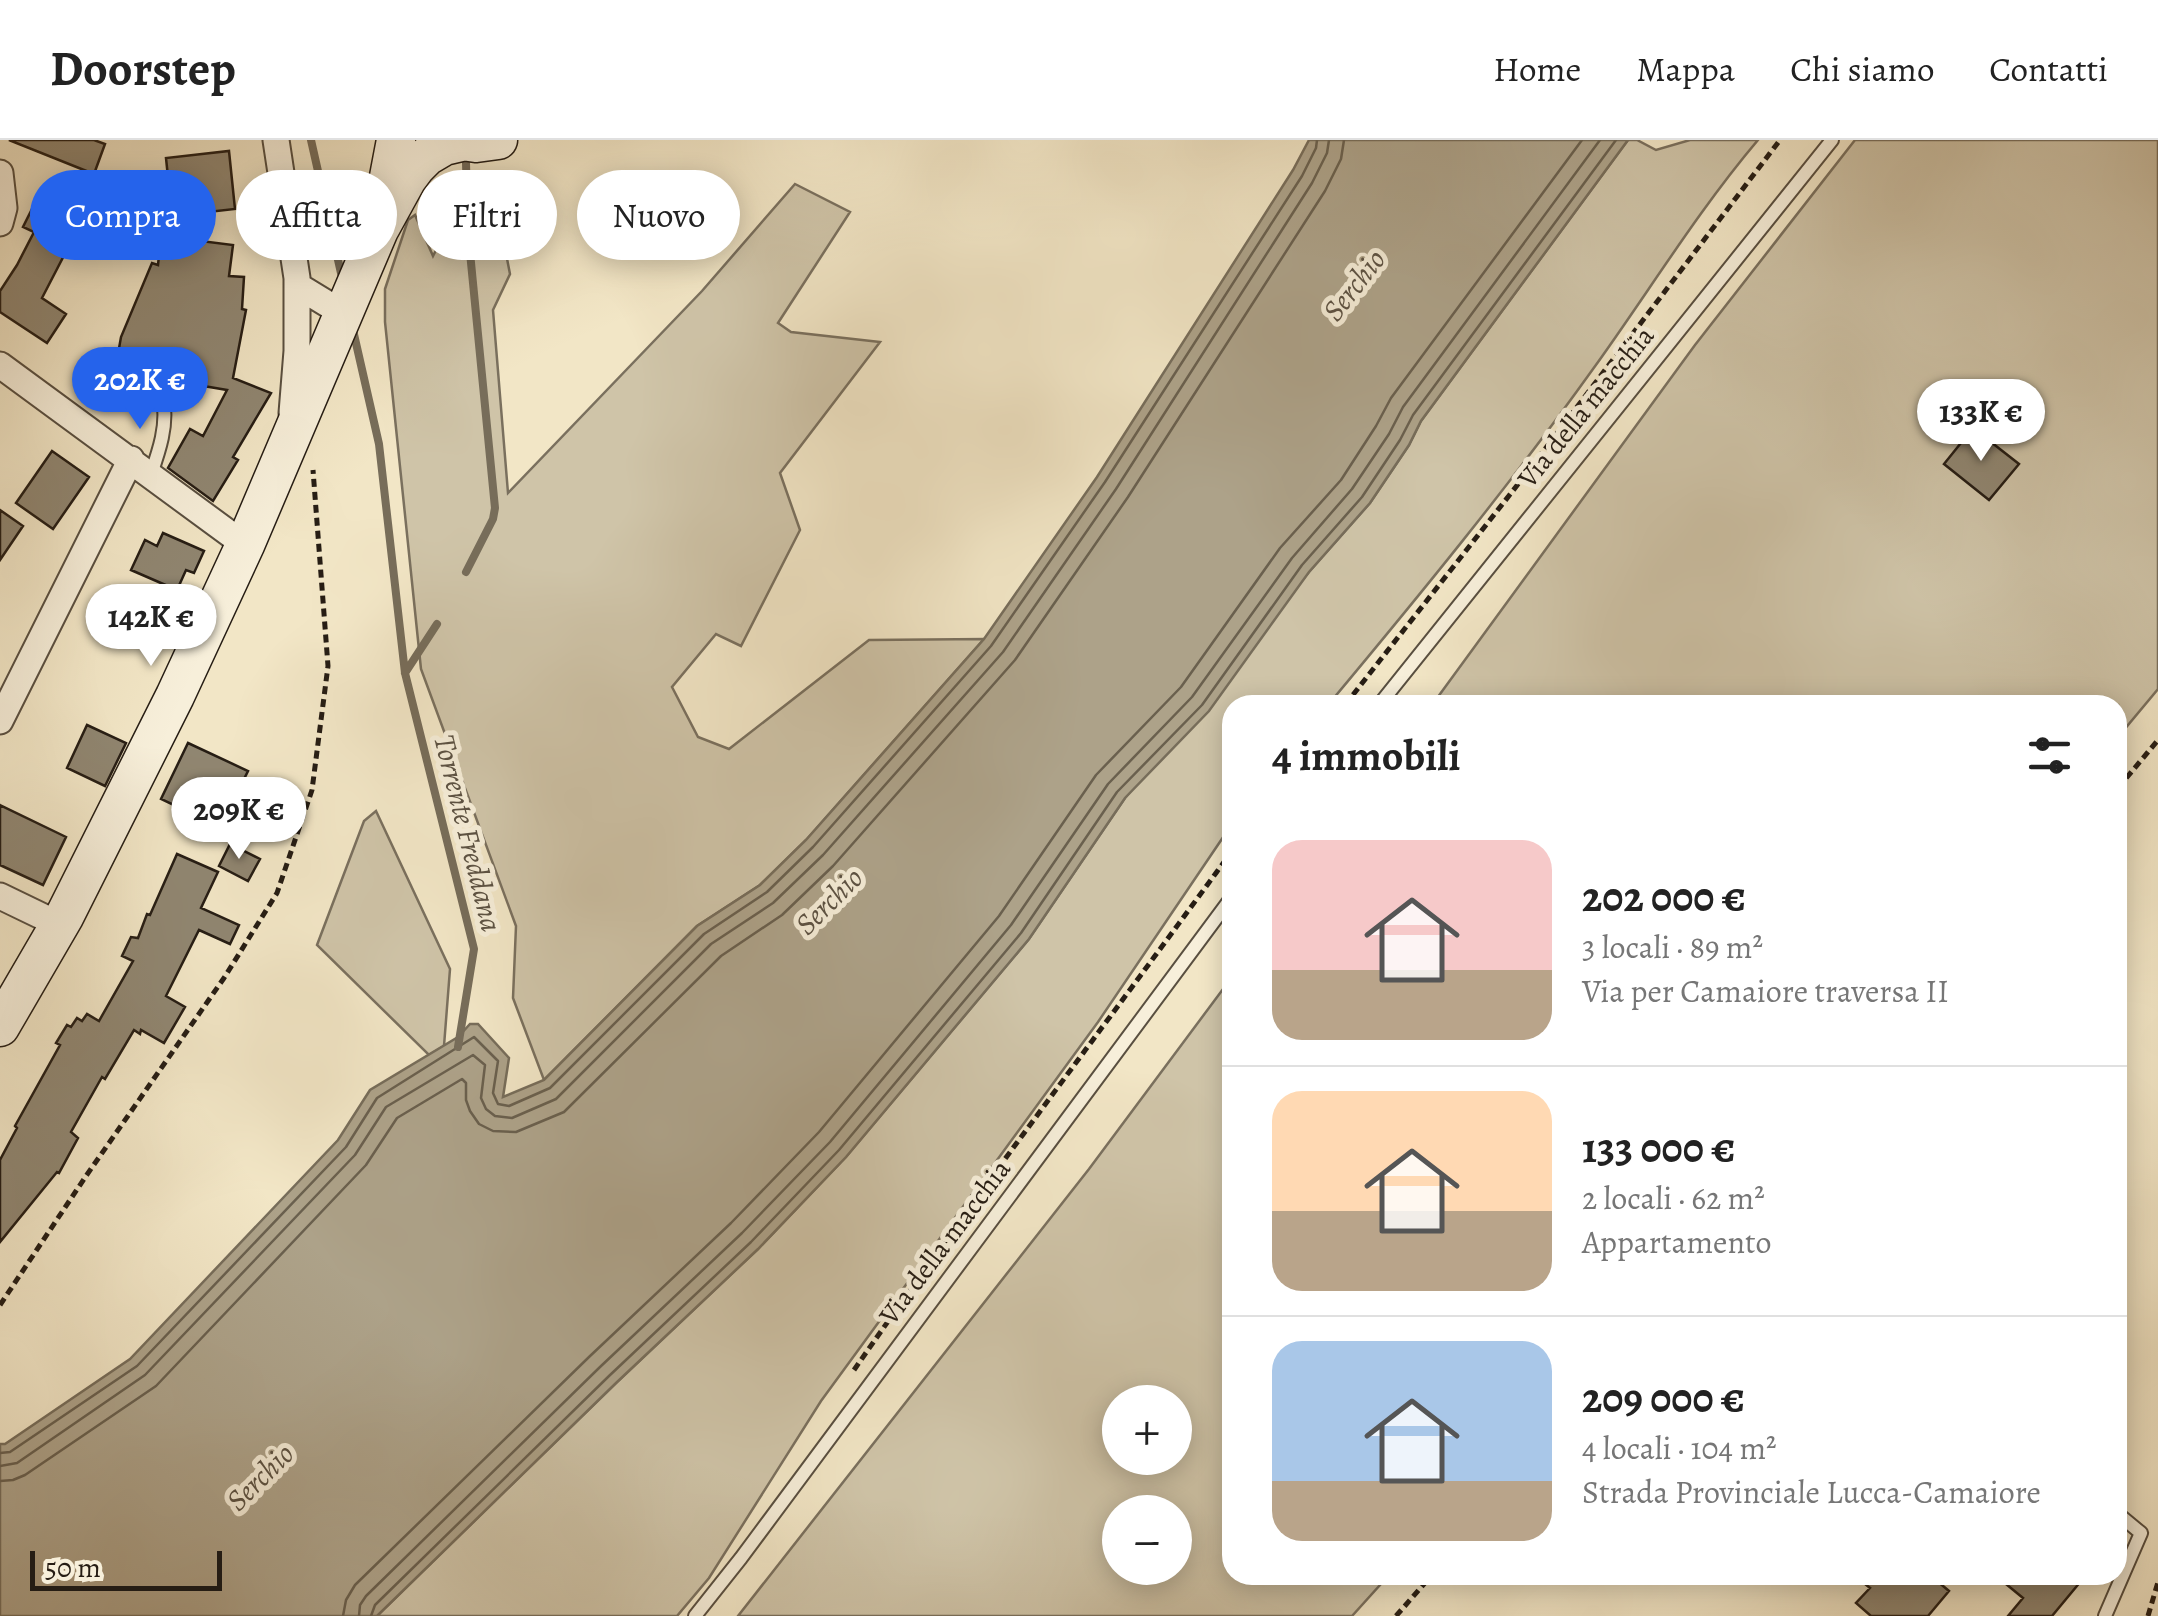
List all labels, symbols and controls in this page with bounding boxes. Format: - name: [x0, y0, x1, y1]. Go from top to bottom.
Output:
- text: Doorstep: [50, 36, 236, 102]
- text: Home: [1493, 45, 1581, 93]
- text: Mappa: [1636, 45, 1735, 93]
- text: Chi siamo: [1790, 45, 1934, 93]
- text: Contatti: [1989, 45, 2108, 93]
- chip: Compra: [30, 170, 216, 260]
- chip: Affitta: [236, 170, 397, 260]
- chip: Filtri: [417, 170, 557, 260]
- chip: Nuovo: [577, 170, 740, 260]
- water label: Serchio: [1313, 241, 1395, 329]
- street label: Via della macchia: [1508, 318, 1663, 497]
- pin: 202K €: [59, 347, 221, 432]
- text: 202K €: [94, 357, 186, 401]
- pin: 133K €: [1900, 379, 2062, 464]
- text: 133K €: [1939, 389, 2023, 433]
- pin: 142K €: [70, 584, 232, 669]
- text: 142K €: [108, 594, 194, 638]
- text: 4 immobili: [1272, 727, 1461, 784]
- icon: filters: [2022, 728, 2077, 783]
- water label: Torrente Freddana: [424, 730, 512, 936]
- pin: 209K €: [158, 777, 320, 862]
- text: 209K €: [193, 787, 285, 831]
- water label: Serchio: [786, 858, 872, 944]
- text: 202 000 €: [1582, 868, 1746, 925]
- icon: home: [1352, 880, 1472, 1000]
- text: 3 locali · 89 m²: [1582, 925, 1763, 969]
- text: Via per Camaiore traversa II: [1582, 969, 1949, 1013]
- text: 133 000 €: [1582, 1119, 1735, 1176]
- icon: home: [1352, 1131, 1472, 1251]
- street label: Via della macchia: [870, 1152, 1020, 1333]
- text: 2 locali · 62 m²: [1582, 1176, 1765, 1220]
- text: Appartamento: [1582, 1220, 1771, 1264]
- text: 209 000 €: [1582, 1369, 1745, 1426]
- icon: home: [1352, 1381, 1472, 1501]
- map controls: [1102, 1385, 1192, 1585]
- button: +: [1102, 1385, 1192, 1475]
- text: 4 locali · 104 m²: [1582, 1426, 1777, 1470]
- water label: Serchio: [217, 1434, 303, 1520]
- text: Strada Provinciale Lucca-Camaiore: [1582, 1470, 2041, 1514]
- button: −: [1102, 1495, 1192, 1585]
- scale bar: [30, 1546, 222, 1590]
- text: 50 m: [45, 1549, 101, 1587]

